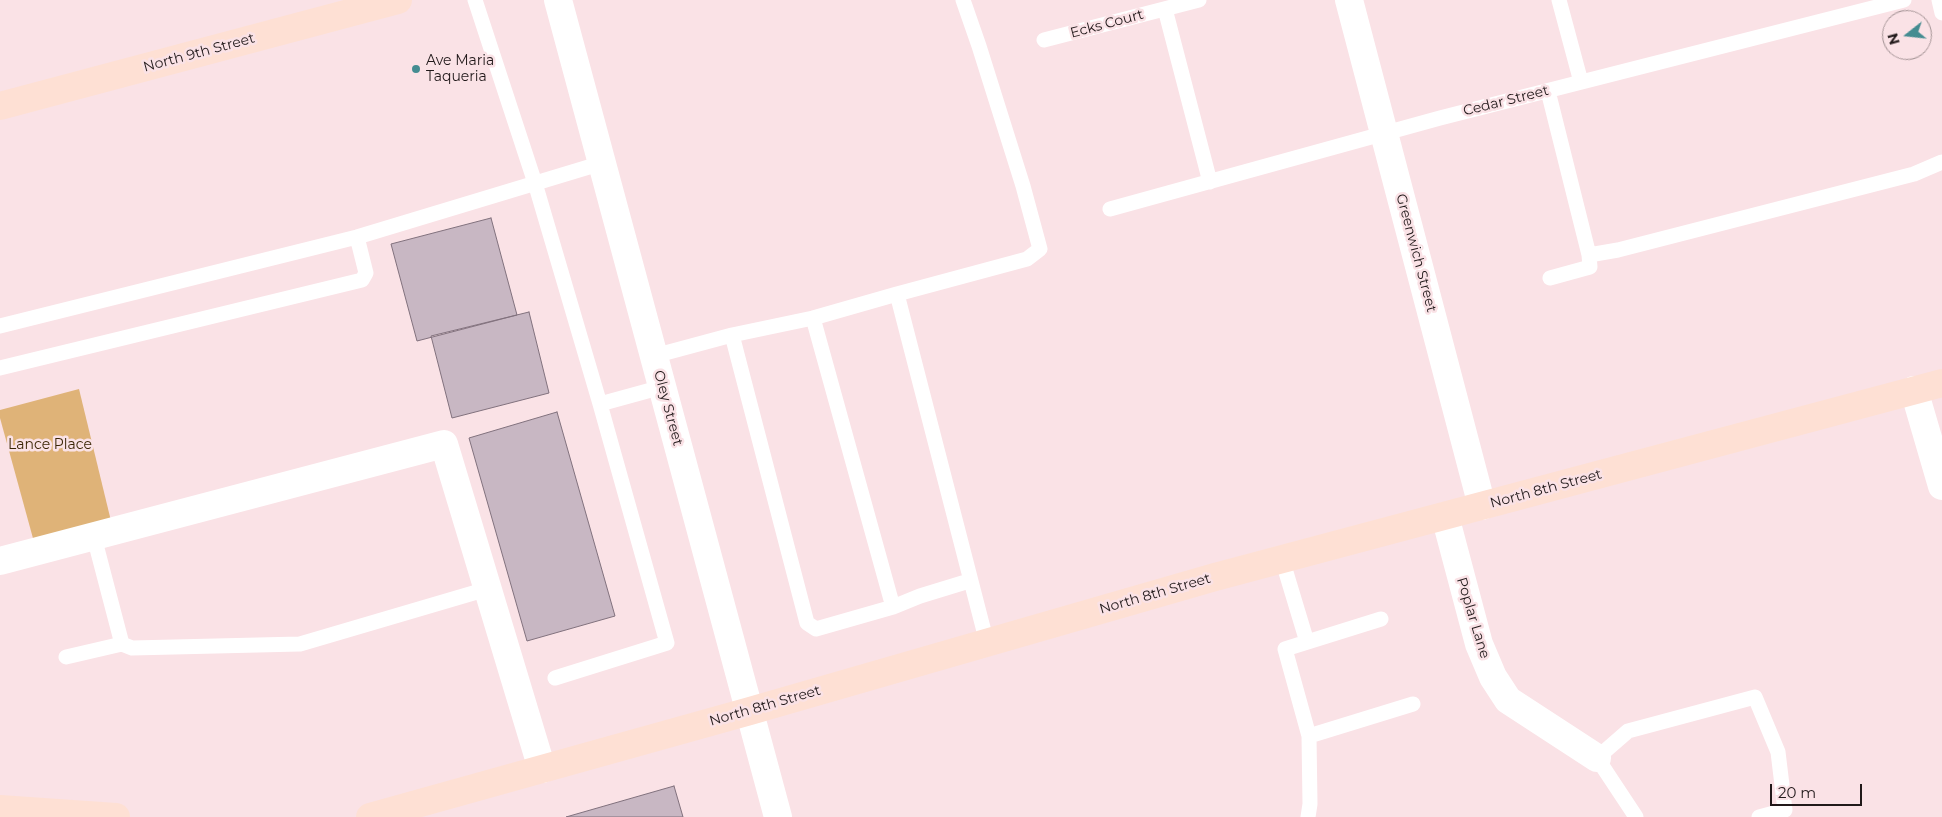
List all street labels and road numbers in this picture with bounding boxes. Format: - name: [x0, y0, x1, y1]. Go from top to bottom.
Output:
- street label: Ecks Court: [1069, 6, 1145, 42]
- street label: North 9th Street: [141, 30, 257, 76]
- street label: Cedar Street: [1462, 82, 1550, 120]
- street label: Greenwich Street: [1392, 192, 1440, 314]
- street label: Oley Street: [650, 368, 686, 448]
- street label: North 8th Street: [1488, 466, 1604, 512]
- street label: North 8th Street: [1097, 570, 1213, 618]
- street label: Poplar Lane: [1453, 575, 1493, 661]
- street label: North 8th Street: [707, 682, 823, 730]

